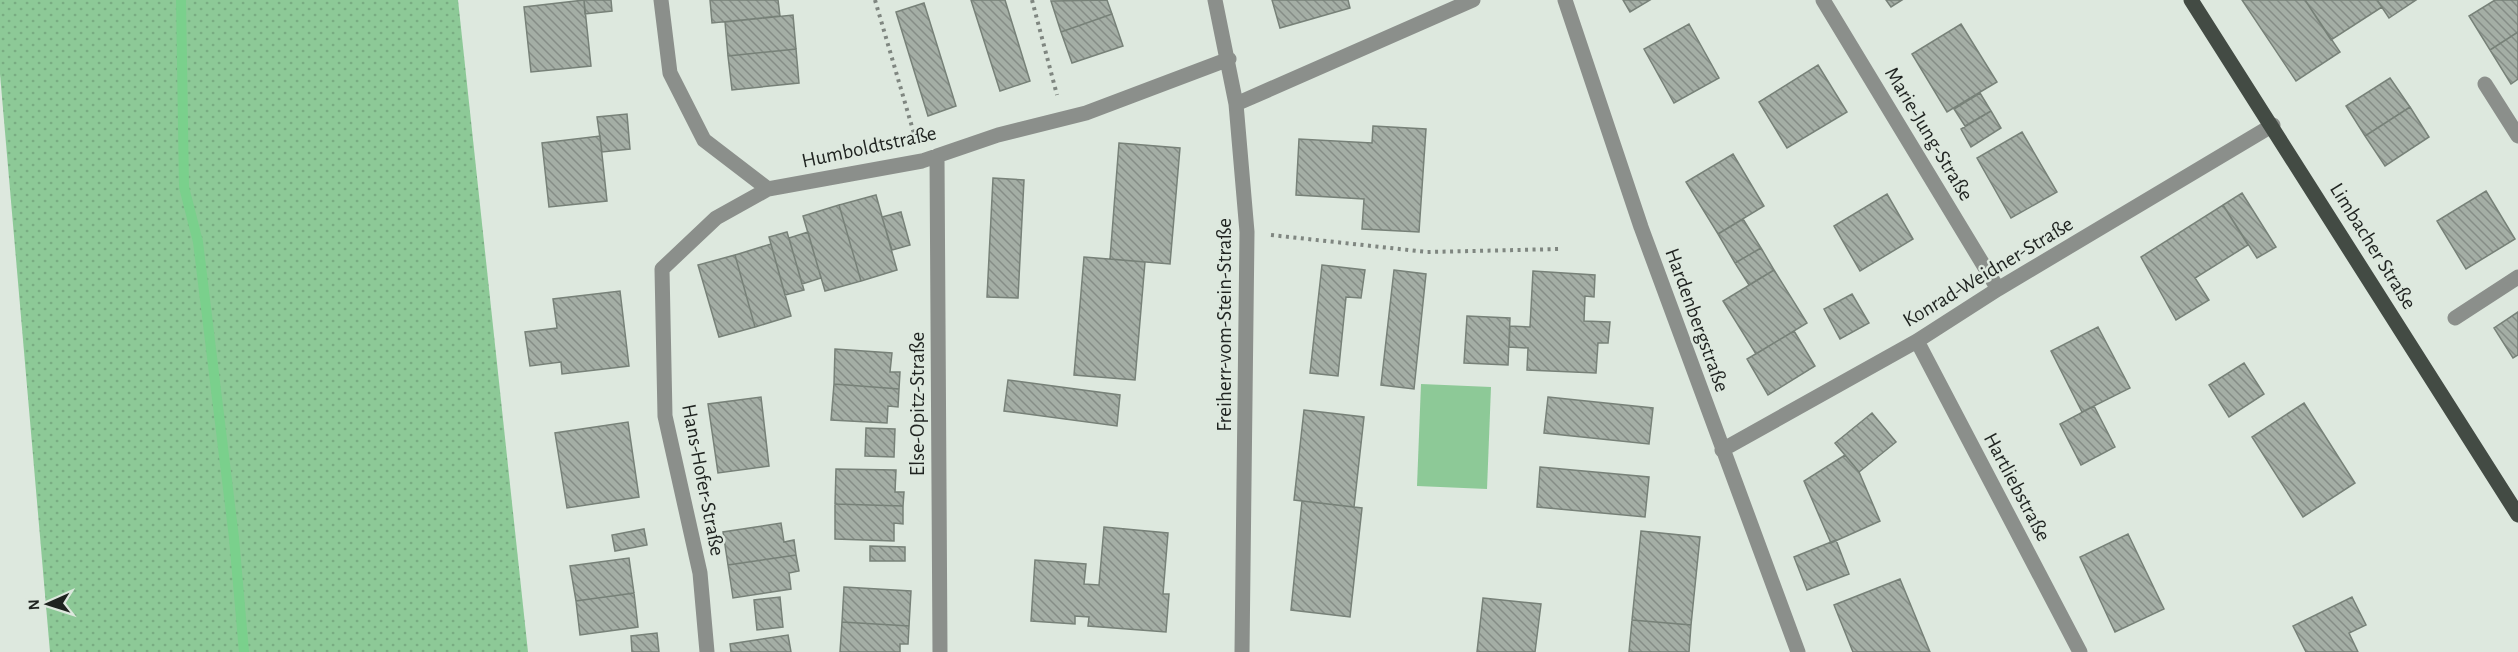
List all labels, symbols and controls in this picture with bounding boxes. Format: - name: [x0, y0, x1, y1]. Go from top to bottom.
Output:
- street label: Marie-Jung-Straße: [1881, 64, 1977, 204]
- street label: Humboldtstraße: [800, 122, 938, 172]
- street label: Limbacher Straße: [2326, 179, 2420, 313]
- street label: Konrad-Weidner-Straße: [1899, 213, 2077, 331]
- street label: Freiherr-vom-Stein-Straße: [1214, 218, 1235, 432]
- street label: Hardenbergstraße: [1661, 245, 1733, 395]
- street label: Else-Opitz-Straße: [907, 332, 928, 476]
- street label: Hans-Hofer-Straße: [678, 402, 728, 558]
- street label: Hartliebstraße: [1980, 429, 2054, 545]
- north arrow: [18, 574, 78, 634]
- text: N: [26, 599, 42, 611]

